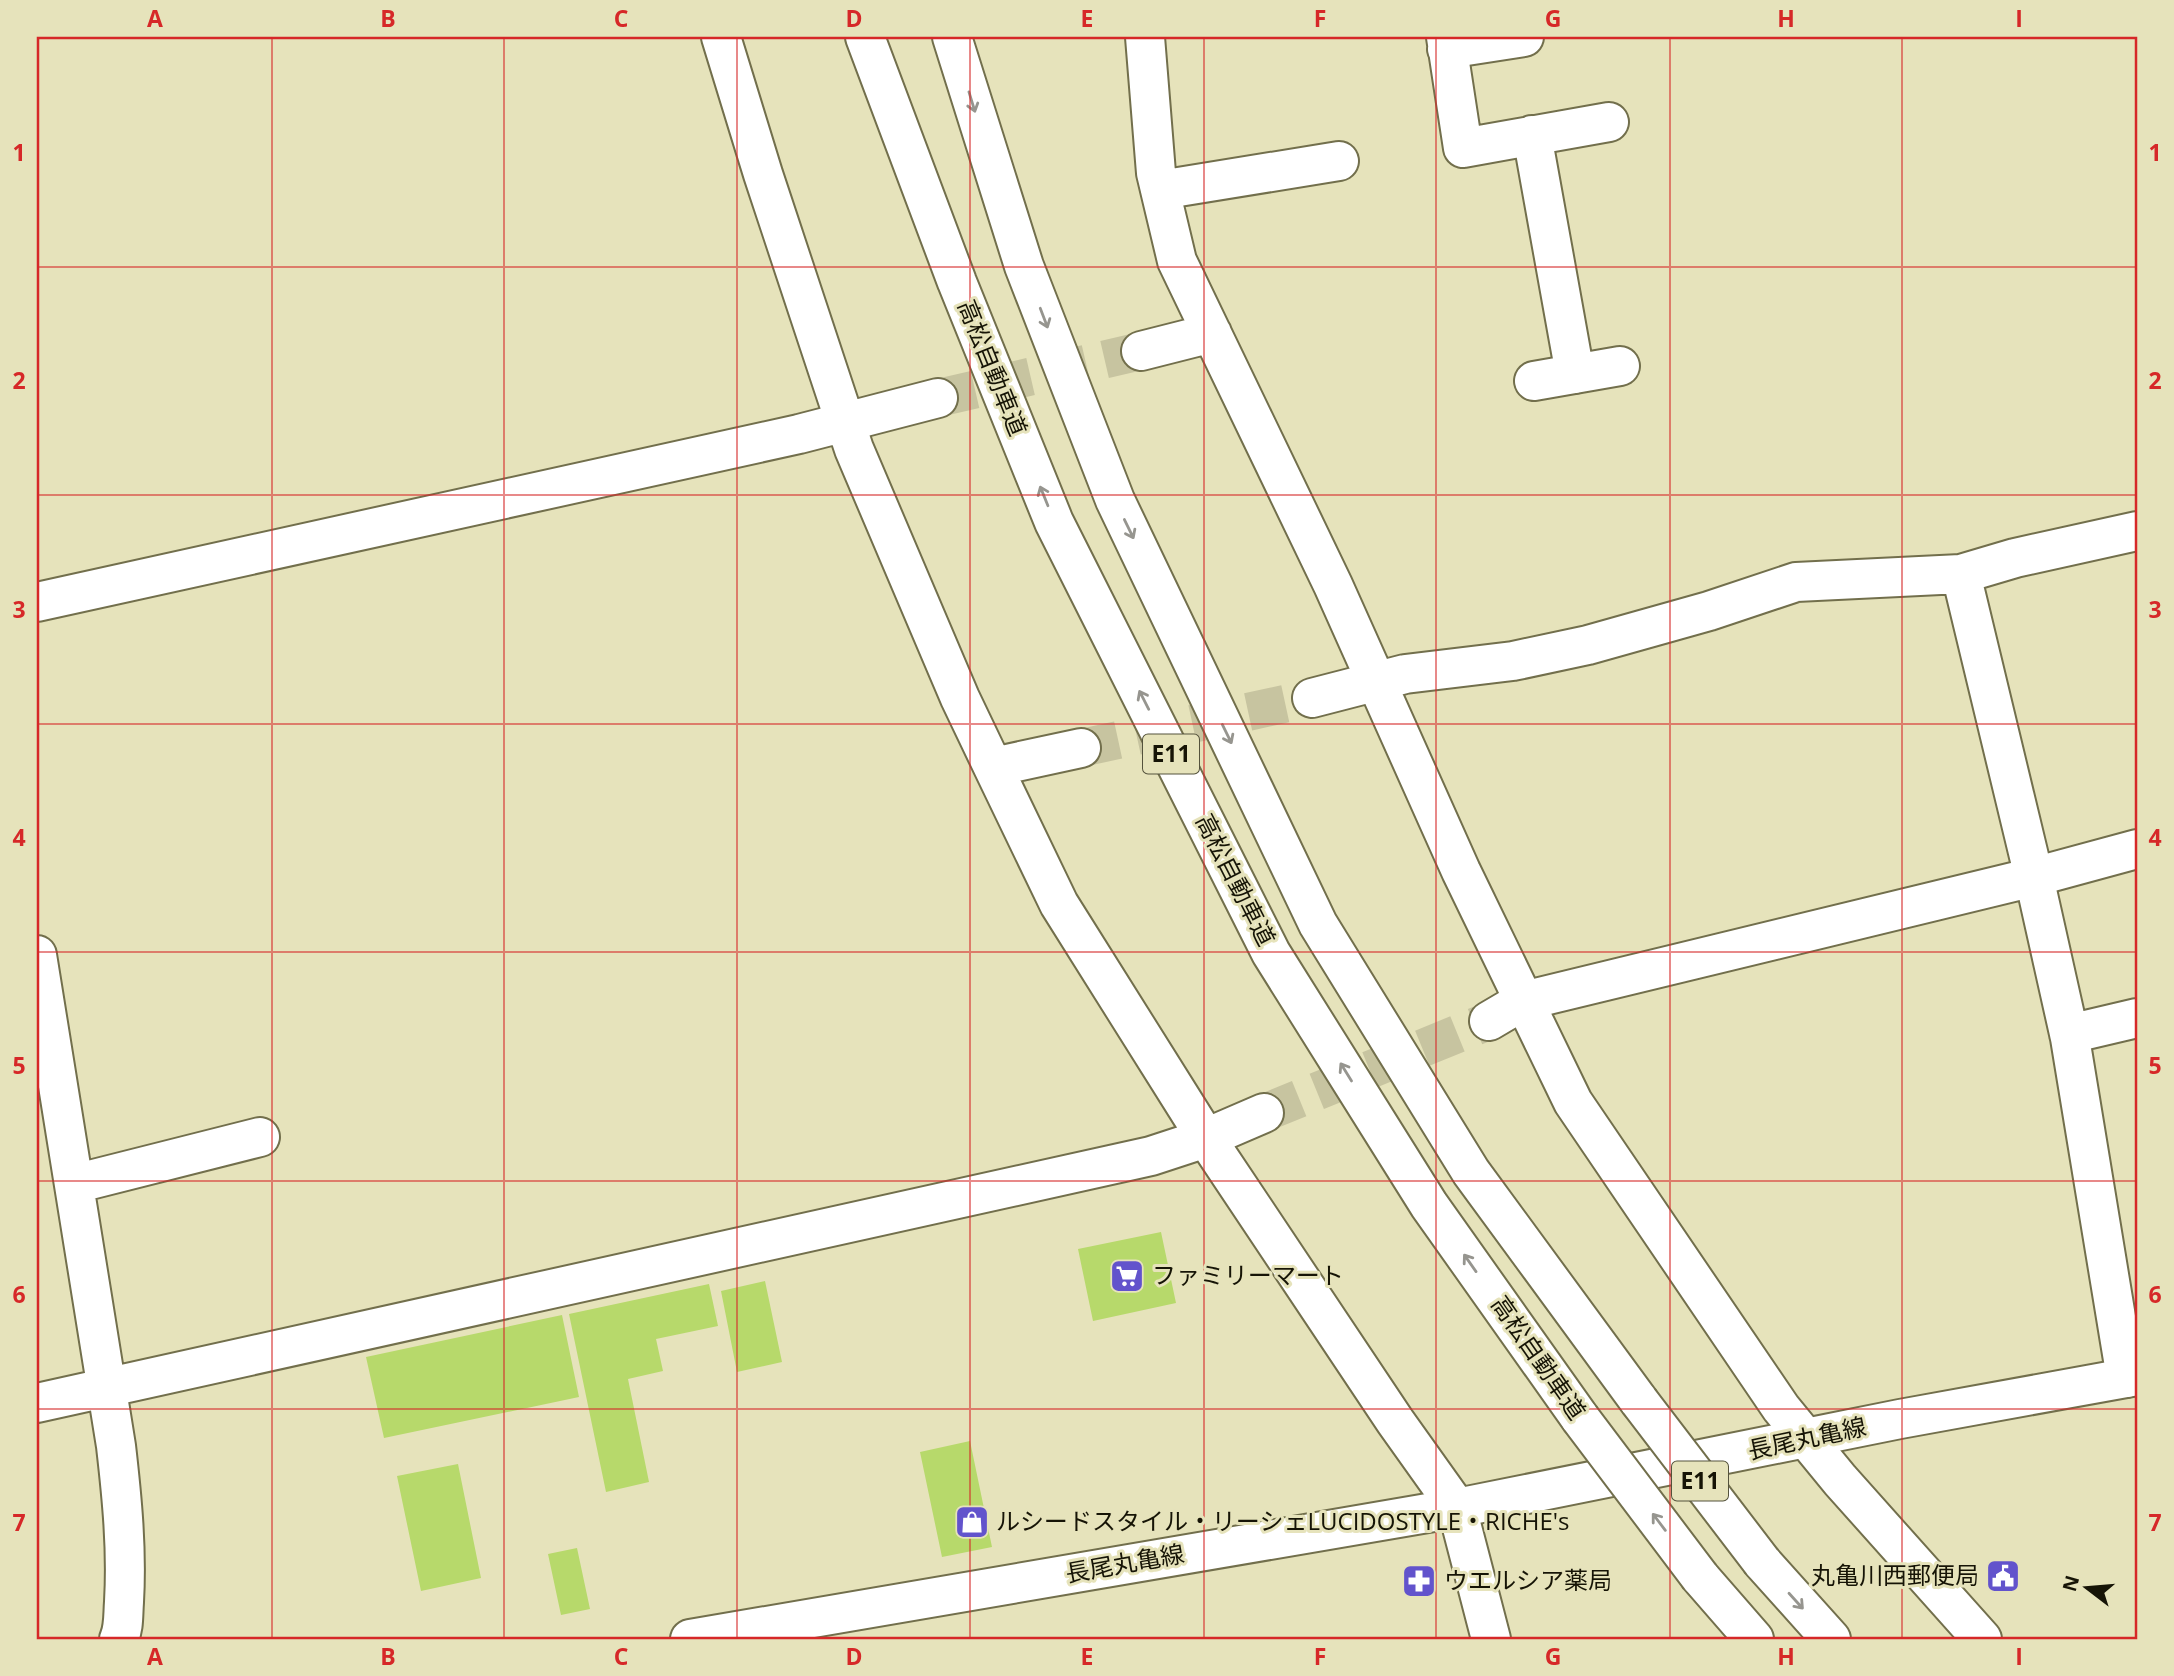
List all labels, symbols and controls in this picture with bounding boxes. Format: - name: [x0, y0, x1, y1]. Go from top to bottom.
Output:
- text: A: [147, 2, 163, 34]
- text: B: [380, 2, 396, 34]
- text: C: [614, 2, 628, 34]
- text: D: [845, 2, 863, 34]
- text: E: [1081, 2, 1093, 34]
- text: F: [1314, 2, 1326, 34]
- text: G: [1545, 2, 1561, 34]
- text: H: [1777, 2, 1795, 34]
- text: I: [2015, 2, 2023, 34]
- one-way arrow: [967, 91, 980, 113]
- text: 1: [12, 136, 26, 168]
- text: 1: [2148, 136, 2162, 168]
- street label: 高松自動車道: [951, 294, 1036, 440]
- one-way arrow: [1038, 306, 1051, 328]
- text: 2: [12, 364, 26, 396]
- text: 2: [2148, 364, 2162, 396]
- one-way arrow: [1036, 486, 1049, 507]
- one-way arrow: [1123, 518, 1136, 539]
- text: 3: [12, 593, 26, 625]
- text: 3: [2148, 593, 2162, 625]
- one-way arrow: [1137, 690, 1151, 711]
- one-way arrow: [1221, 723, 1234, 744]
- road number: E11: [1143, 734, 1199, 774]
- street label: 高松自動車道: [1189, 808, 1284, 951]
- text: 4: [12, 821, 26, 853]
- text: 4: [2148, 821, 2162, 853]
- text: 5: [12, 1049, 26, 1081]
- text: 5: [2148, 1049, 2162, 1081]
- one-way arrow: [1338, 1063, 1353, 1082]
- one-way arrow: [1463, 1254, 1477, 1273]
- supermarket icon: ファミリーマート: [1108, 1257, 1146, 1295]
- place label: ファミリーマート: [1152, 1258, 1344, 1291]
- text: 6: [12, 1278, 26, 1310]
- text: 6: [2148, 1278, 2162, 1310]
- street label: 高松自動車道: [1484, 1289, 1594, 1426]
- street label: 長尾丸亀線: [1745, 1409, 1869, 1466]
- road number: E11: [1672, 1462, 1728, 1500]
- shop icon: ルシードスタイル・リーシェLUCIDOSTYLE・RICHE's: [953, 1503, 991, 1541]
- place label: ルシードスタイル・リーシェLUCIDOSTYLE・RICHE's: [996, 1504, 1569, 1537]
- text: 7: [12, 1506, 26, 1538]
- text: 7: [2148, 1506, 2162, 1538]
- one-way arrow: [1652, 1514, 1667, 1532]
- street label: 長尾丸亀線: [1063, 1536, 1187, 1589]
- north arrow: [2052, 1554, 2122, 1624]
- public building icon: 丸亀川西郵便局: [1984, 1557, 2022, 1595]
- place label: 丸亀川西郵便局: [1811, 1558, 1979, 1591]
- pharmacy icon: ウエルシア薬局: [1400, 1562, 1438, 1600]
- place label: ウエルシア薬局: [1444, 1563, 1612, 1596]
- text: N: [2056, 1572, 2085, 1594]
- one-way arrow: [1788, 1592, 1805, 1609]
- text: A: [147, 1640, 163, 1672]
- text: B: [380, 1640, 396, 1672]
- text: C: [614, 1640, 628, 1672]
- text: D: [845, 1640, 863, 1672]
- text: E: [1081, 1640, 1093, 1672]
- text: F: [1314, 1640, 1326, 1672]
- text: G: [1545, 1640, 1561, 1672]
- text: H: [1777, 1640, 1795, 1672]
- text: I: [2015, 1640, 2023, 1672]

